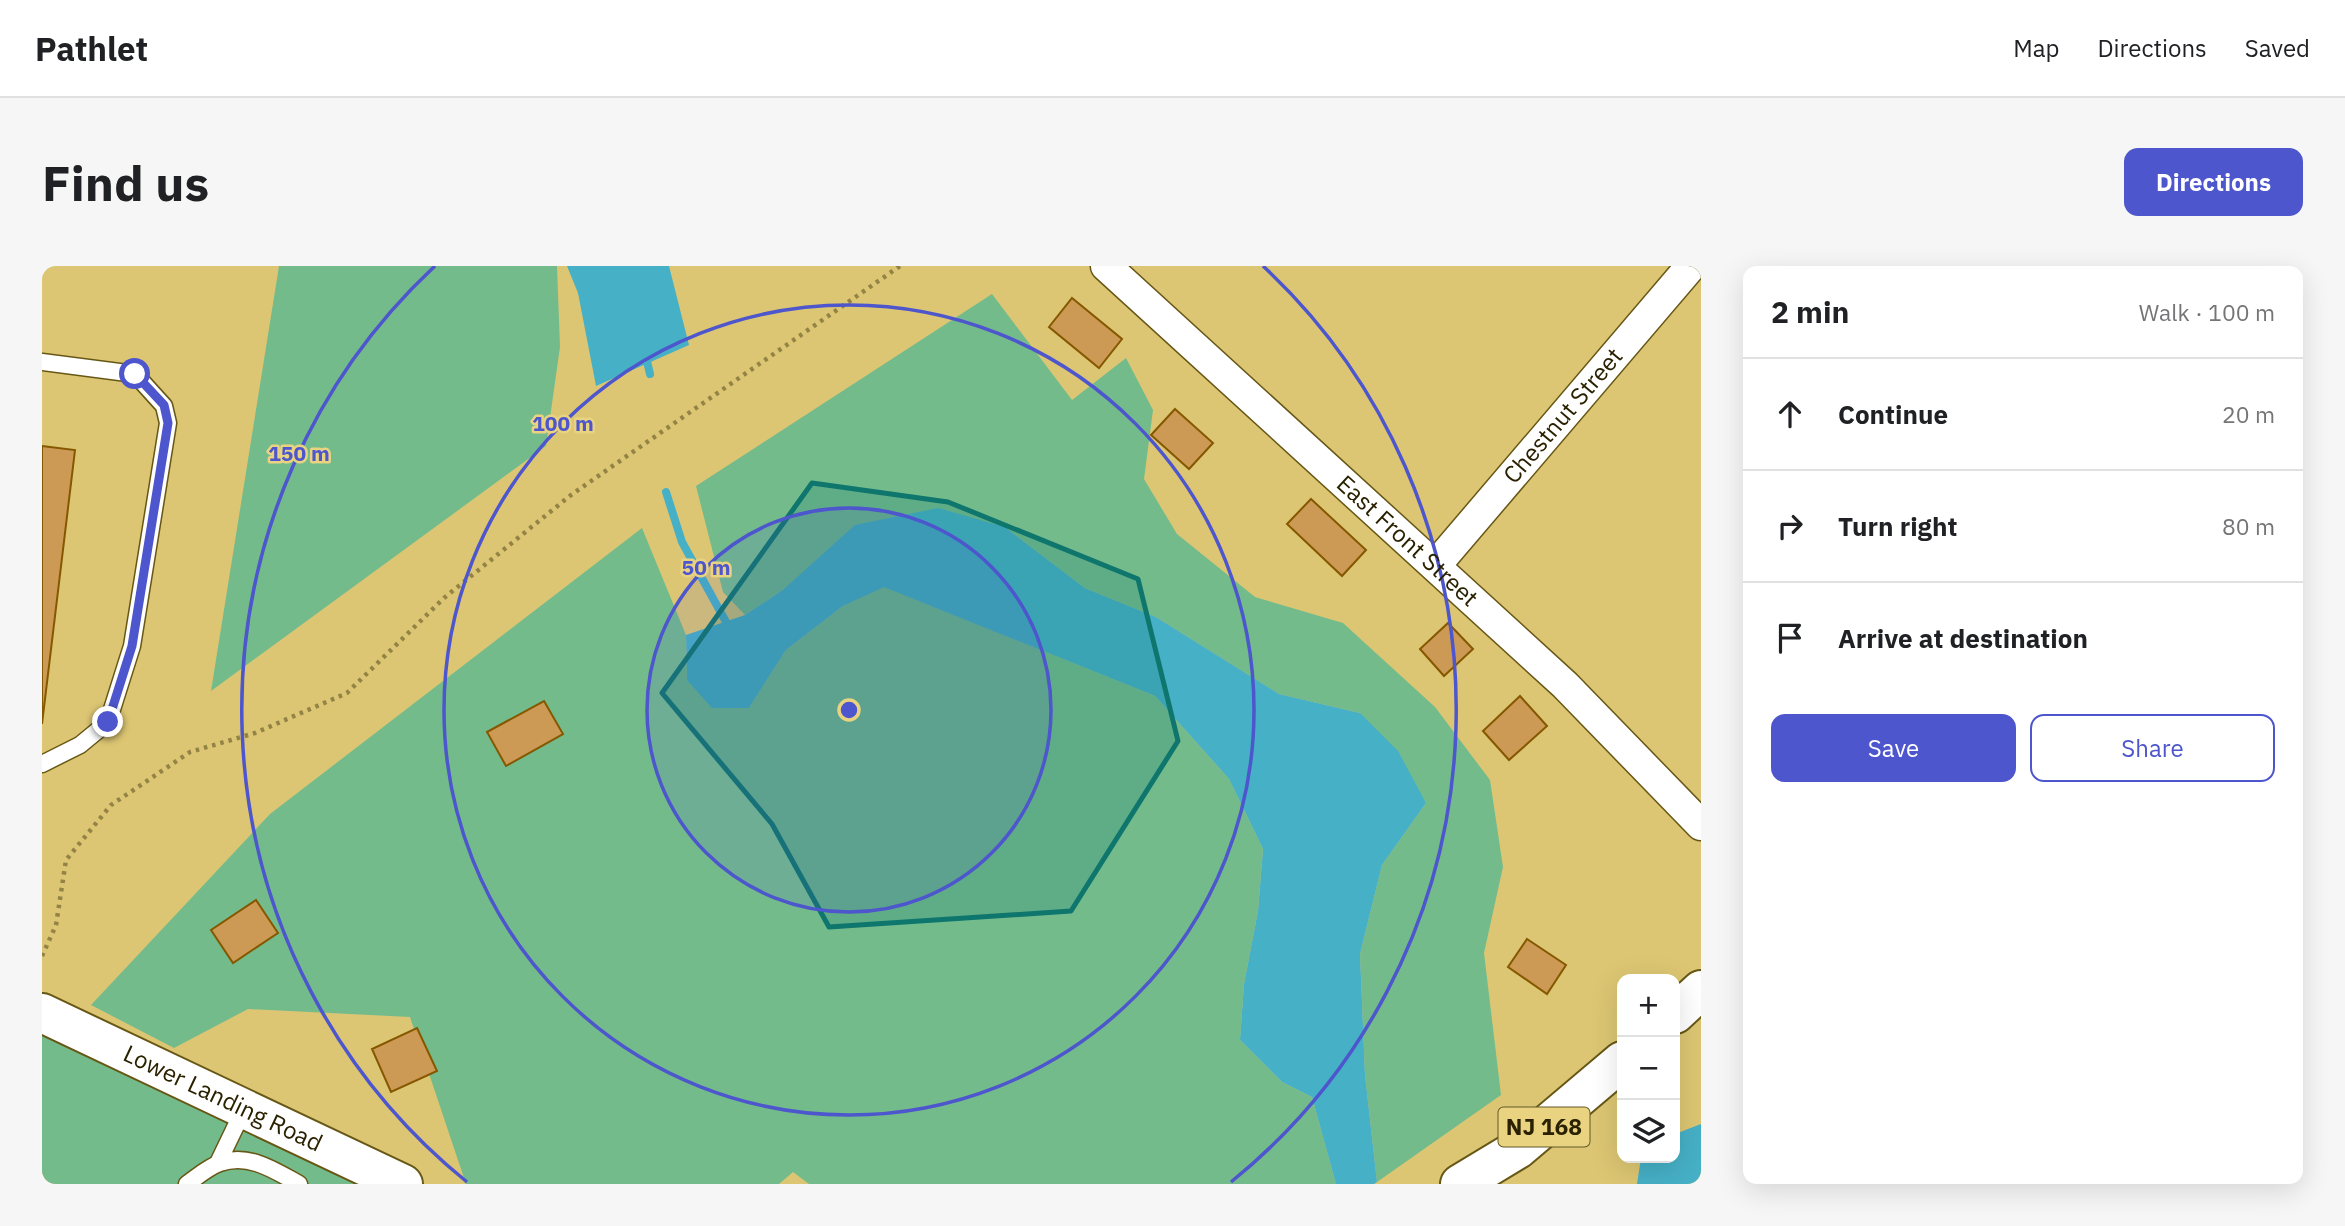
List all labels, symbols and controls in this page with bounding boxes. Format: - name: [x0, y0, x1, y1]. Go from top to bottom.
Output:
- text: Pathlet: [35, 27, 148, 70]
- text: Map: [2013, 32, 2059, 64]
- text: Directions: [2097, 32, 2207, 64]
- text: Saved: [2245, 32, 2310, 64]
- button: Directions: [2124, 148, 2303, 216]
- text: Find us: [42, 151, 209, 214]
- text: 2 min: [1771, 292, 1849, 331]
- text: Walk · 100 m: [2139, 297, 2275, 327]
- street label: Chestnut Street: [1495, 341, 1629, 490]
- route start: [119, 358, 150, 389]
- icon: ahead: [1771, 395, 1809, 433]
- text: Continue: [1838, 397, 1948, 431]
- text: 20 m: [2222, 399, 2275, 429]
- text: 100 m: [532, 409, 594, 437]
- text: 150 m: [268, 439, 330, 467]
- street label: East Front Street: [1330, 467, 1486, 613]
- icon: right: [1771, 507, 1809, 545]
- text: Turn right: [1838, 509, 1957, 543]
- text: 80 m: [2222, 511, 2275, 541]
- text: 50 m: [682, 553, 730, 581]
- icon: arrive: [1771, 619, 1809, 657]
- text: Arrive at destination: [1838, 621, 2088, 655]
- centre of rings: [837, 698, 861, 722]
- route end: [92, 706, 123, 737]
- button: Save: [1771, 714, 2016, 782]
- button: Share: [2030, 714, 2275, 782]
- map controls: [1617, 974, 1680, 1163]
- button: +: [1617, 974, 1680, 1037]
- street label: Lower Landing Road: [118, 1037, 328, 1159]
- button: −: [1617, 1037, 1680, 1100]
- button: layers: [1617, 1100, 1680, 1163]
- road number: NJ 168: [1498, 1108, 1590, 1146]

